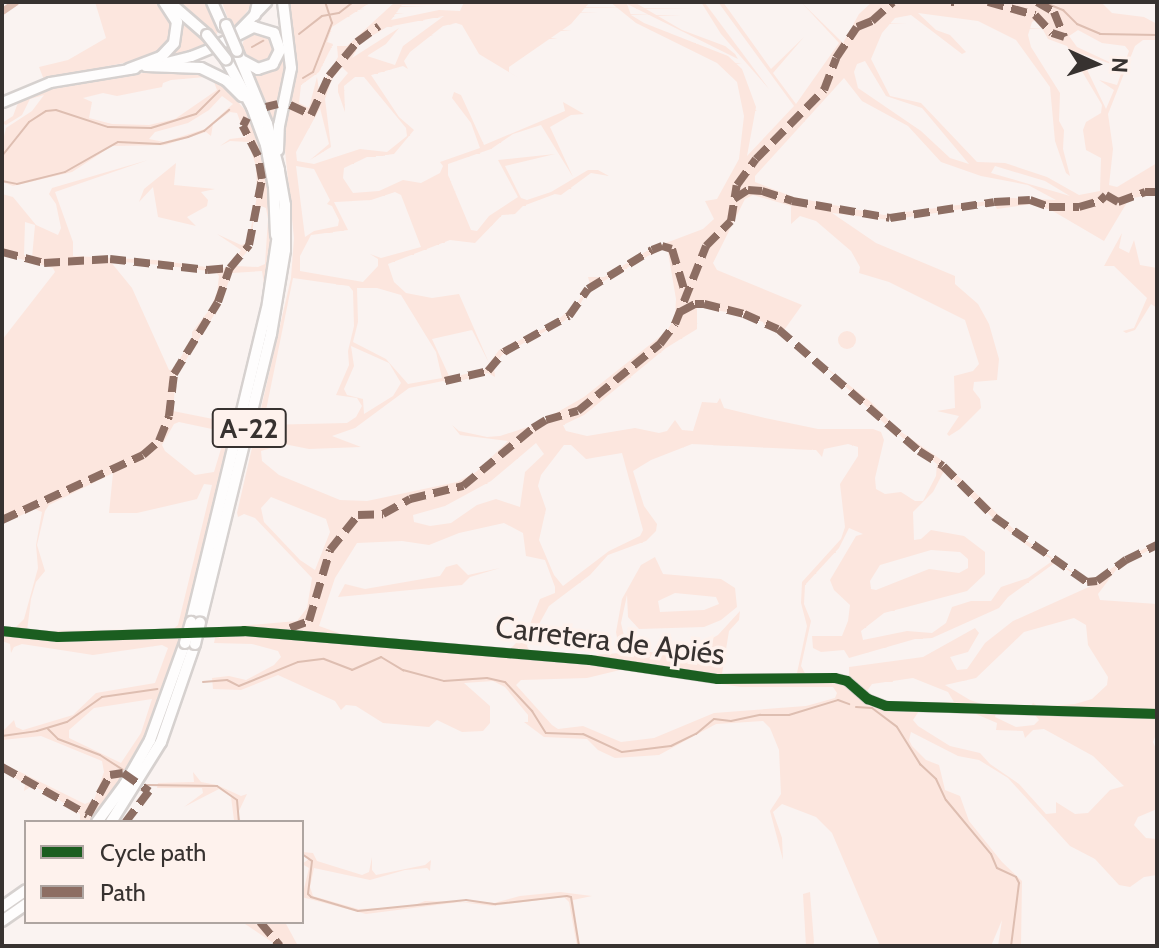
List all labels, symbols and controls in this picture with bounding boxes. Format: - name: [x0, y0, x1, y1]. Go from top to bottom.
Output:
- north arrow: [1055, 24, 1135, 104]
- text: N: [1106, 57, 1133, 74]
- road number: A-22: [211, 404, 287, 452]
- street label: Carretera de Apiés: [493, 609, 727, 673]
- legend: [24, 820, 304, 924]
- text: Cycle path: [100, 838, 206, 867]
- text: Path: [100, 878, 146, 907]

